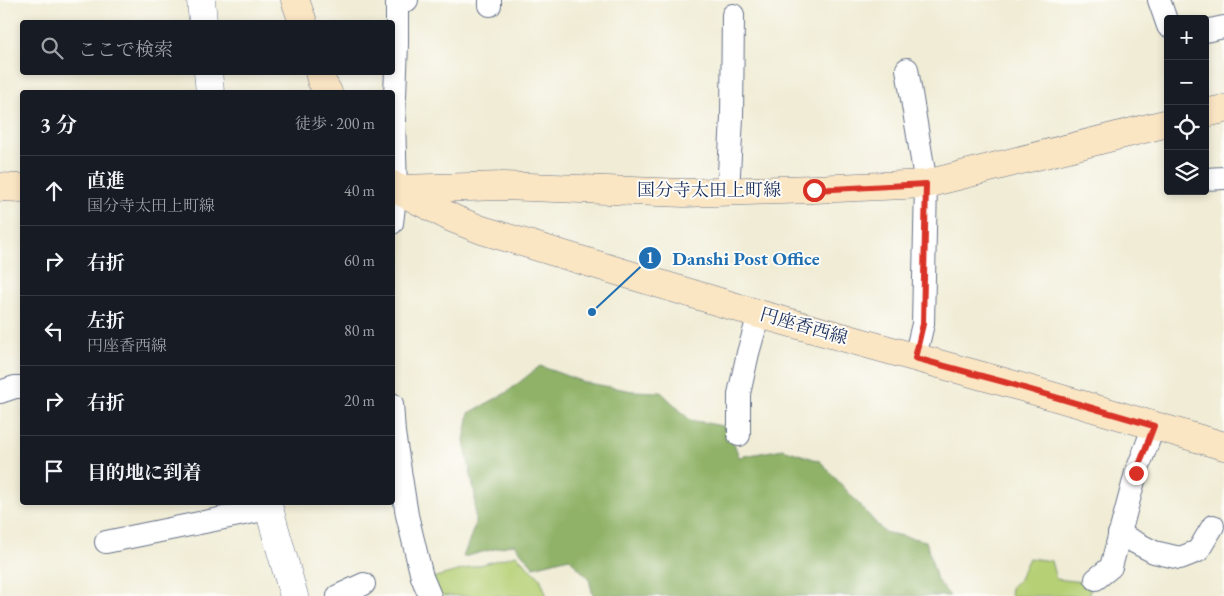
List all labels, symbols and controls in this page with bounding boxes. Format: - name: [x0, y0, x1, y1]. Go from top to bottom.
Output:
- map controls: [1164, 15, 1209, 195]
- button: +: [1164, 15, 1209, 60]
- search box: [20, 20, 395, 75]
- icon: search: [38, 34, 66, 62]
- text: ここで検索: [78, 37, 173, 62]
- button: −: [1164, 60, 1209, 105]
- button: locate: [1164, 105, 1209, 150]
- text: 3 分: [40, 111, 77, 138]
- text: 徒歩 · 200 m: [295, 113, 375, 134]
- button: layers: [1164, 150, 1209, 195]
- text: 直進: [87, 168, 125, 193]
- icon: ahead: [40, 177, 68, 205]
- street label: 国分寺太田上町線: [637, 178, 781, 201]
- route start: [803, 179, 826, 202]
- text: 40 m: [344, 180, 375, 201]
- text: 国分寺太田上町線: [87, 195, 215, 216]
- callout: Danshi Post Office: [638, 241, 830, 275]
- text: Danshi Post Office: [672, 246, 820, 271]
- icon: right: [40, 247, 68, 275]
- text: 1: [646, 248, 654, 267]
- text: 右折: [87, 250, 125, 275]
- text: 60 m: [344, 250, 375, 271]
- street label: 円座香西線: [758, 302, 851, 349]
- text: 左折: [87, 308, 125, 333]
- icon: left: [40, 317, 68, 345]
- text: 80 m: [344, 320, 375, 341]
- text: 円座香西線: [87, 335, 167, 356]
- icon: right: [40, 387, 68, 415]
- text: 右折: [87, 390, 125, 415]
- text: 20 m: [344, 390, 375, 411]
- icon: arrive: [40, 457, 68, 485]
- text: 目的地に到着: [87, 460, 201, 485]
- route end: [1125, 462, 1148, 485]

